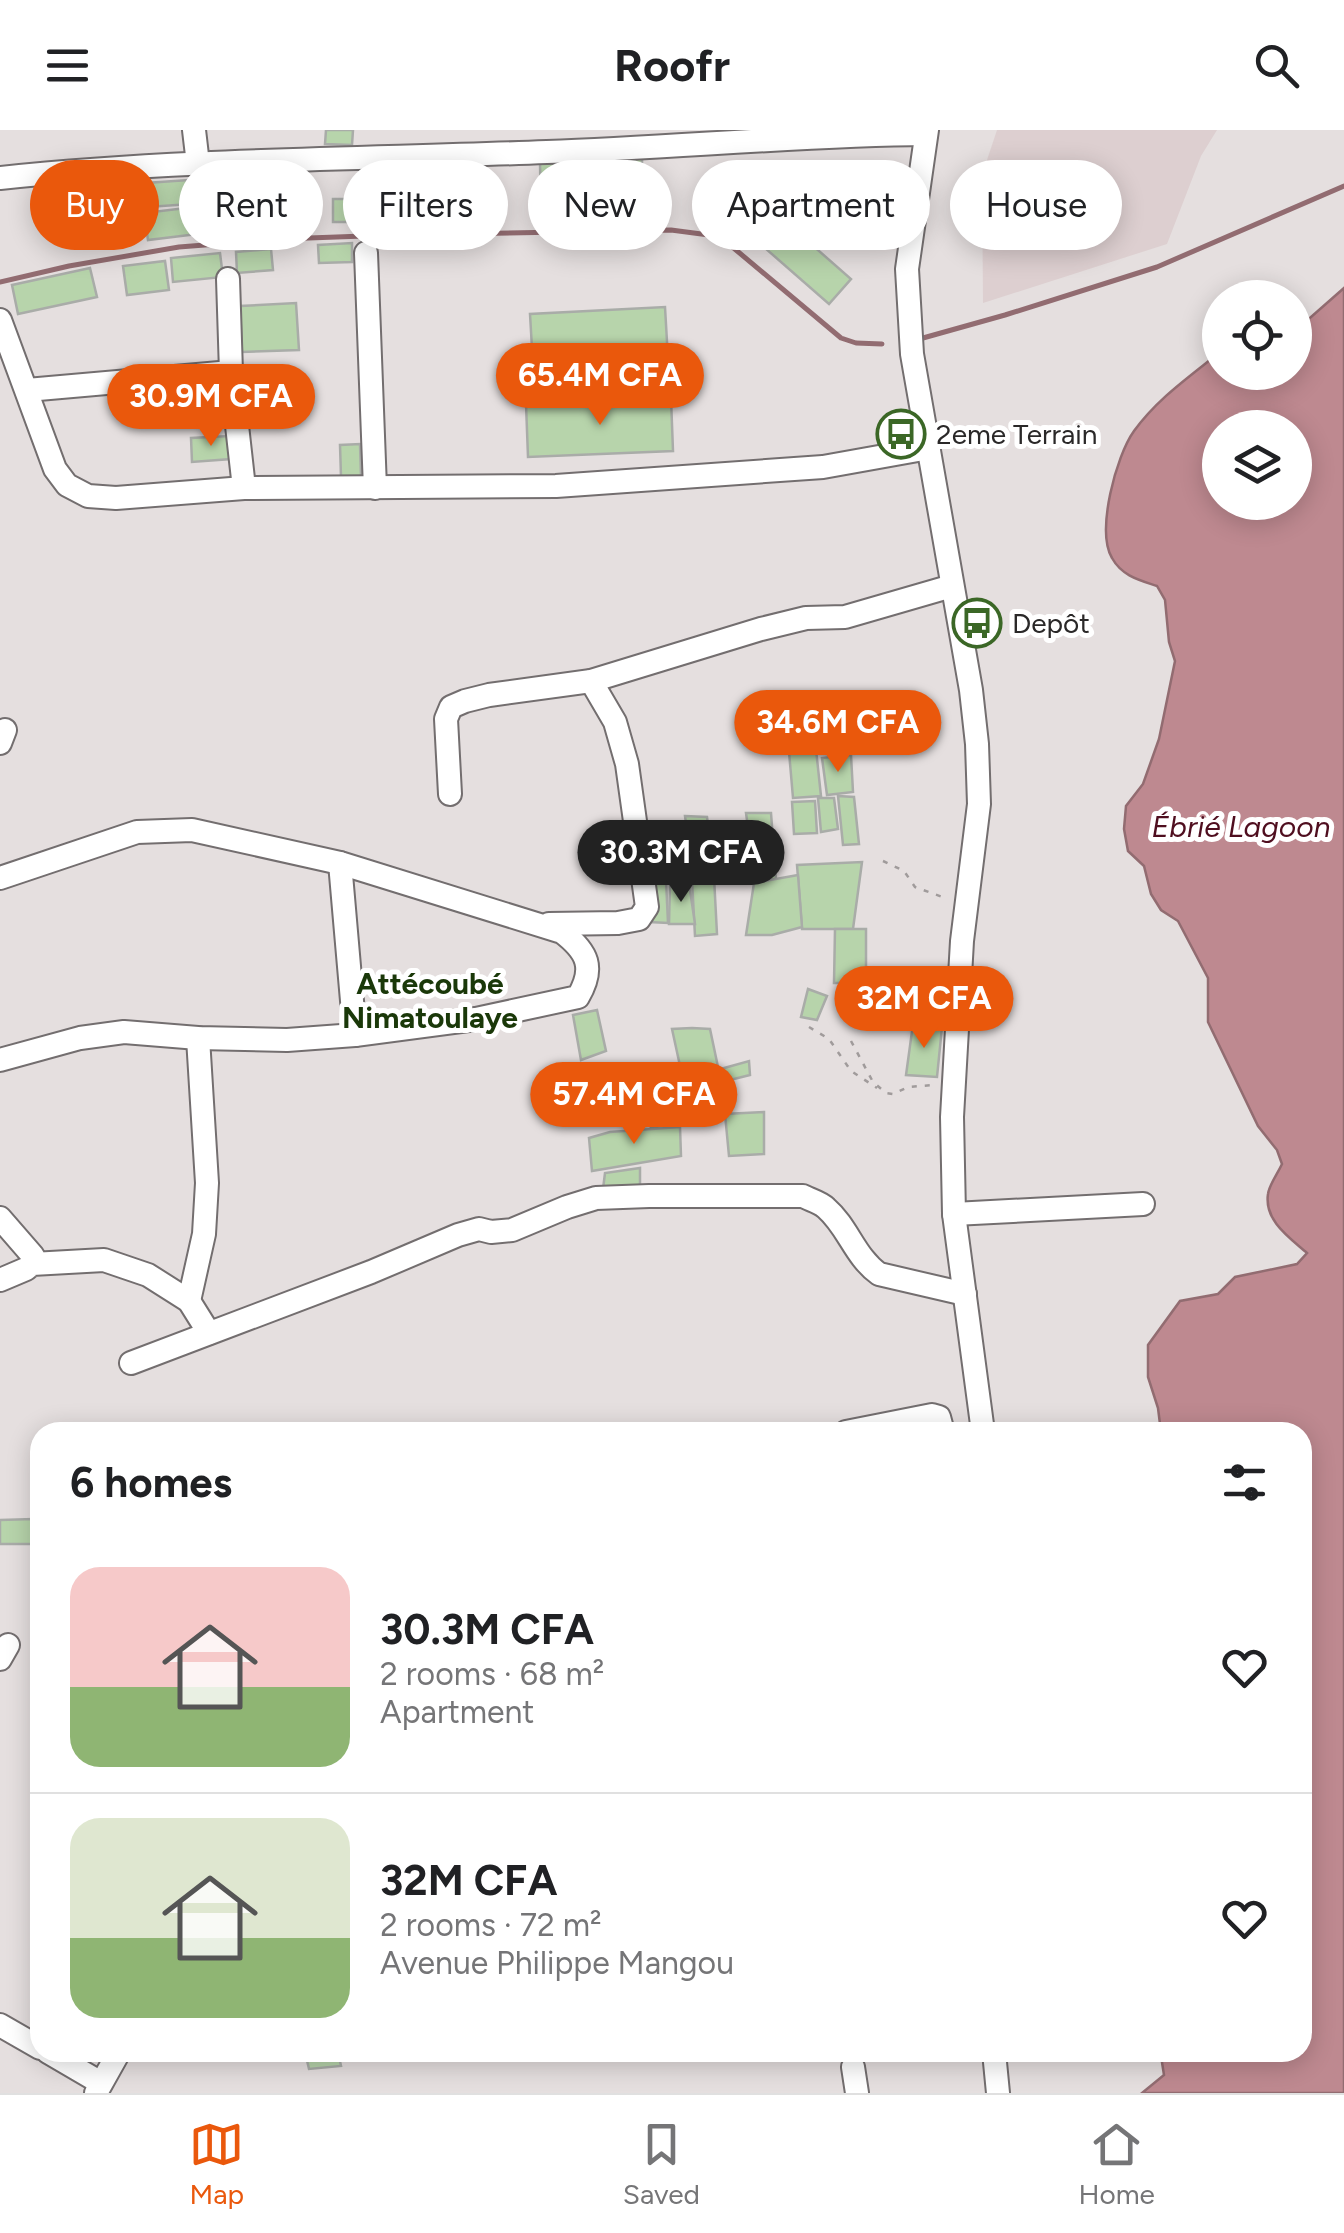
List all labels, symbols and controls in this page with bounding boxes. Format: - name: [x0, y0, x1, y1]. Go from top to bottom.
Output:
- icon: menu: [40, 38, 95, 93]
- text: Roofr: [614, 38, 730, 92]
- icon: search: [1249, 38, 1304, 93]
- chip: Buy: [30, 160, 159, 250]
- chip: Rent: [179, 160, 323, 250]
- chip: Filters: [343, 160, 508, 250]
- chip: New: [528, 160, 672, 250]
- chip: Apartment: [692, 160, 930, 250]
- chip: House: [950, 160, 1122, 250]
- map controls: [1202, 280, 1312, 520]
- button: locate: [1202, 280, 1312, 390]
- pin: 65.4M CFA: [486, 343, 714, 428]
- text: 65.4M CFA: [518, 356, 682, 394]
- pin: 30.9M CFA: [97, 364, 325, 449]
- text: 30.9M CFA: [129, 377, 293, 415]
- bus stop icon: 2eme Terrain: [875, 408, 927, 460]
- button: layers: [1202, 410, 1312, 520]
- place label: 2eme Terrain: [936, 417, 1097, 451]
- bus stop icon: Depôt: [951, 597, 1003, 649]
- place label: Depôt: [1012, 606, 1090, 640]
- pin: 34.6M CFA: [724, 690, 952, 775]
- text: 34.6M CFA: [756, 703, 920, 741]
- water label: Ébrié Lagoon: [1152, 808, 1330, 845]
- pin: 30.3M CFA: [567, 820, 795, 905]
- text: 30.3M CFA: [599, 833, 763, 871]
- district label: Attécoubé Nimatoulaye: [342, 965, 518, 1036]
- pin: 32M CFA: [832, 966, 1016, 1051]
- text: 32M CFA: [856, 979, 992, 1017]
- pin: 57.4M CFA: [520, 1062, 748, 1147]
- text: 57.4M CFA: [552, 1075, 716, 1113]
- icon: filters: [1217, 1455, 1272, 1510]
- text: 6 homes: [70, 1457, 232, 1508]
- text: 30.3M CFA: [380, 1604, 594, 1655]
- icon: home: [150, 1607, 270, 1727]
- icon: heart: [1217, 1640, 1272, 1695]
- text: 2 rooms · 68 m²: [380, 1655, 604, 1693]
- text: Apartment: [380, 1693, 534, 1731]
- text: 32M CFA: [380, 1855, 557, 1906]
- icon: home: [150, 1858, 270, 1978]
- icon: heart: [1217, 1891, 1272, 1946]
- text: 2 rooms · 72 m²: [380, 1906, 602, 1944]
- text: Avenue Philippe Mangou: [380, 1944, 734, 1982]
- tab: Map: [189, 2117, 244, 2211]
- tab: Saved: [623, 2117, 700, 2211]
- tab: Home: [1078, 2117, 1155, 2211]

